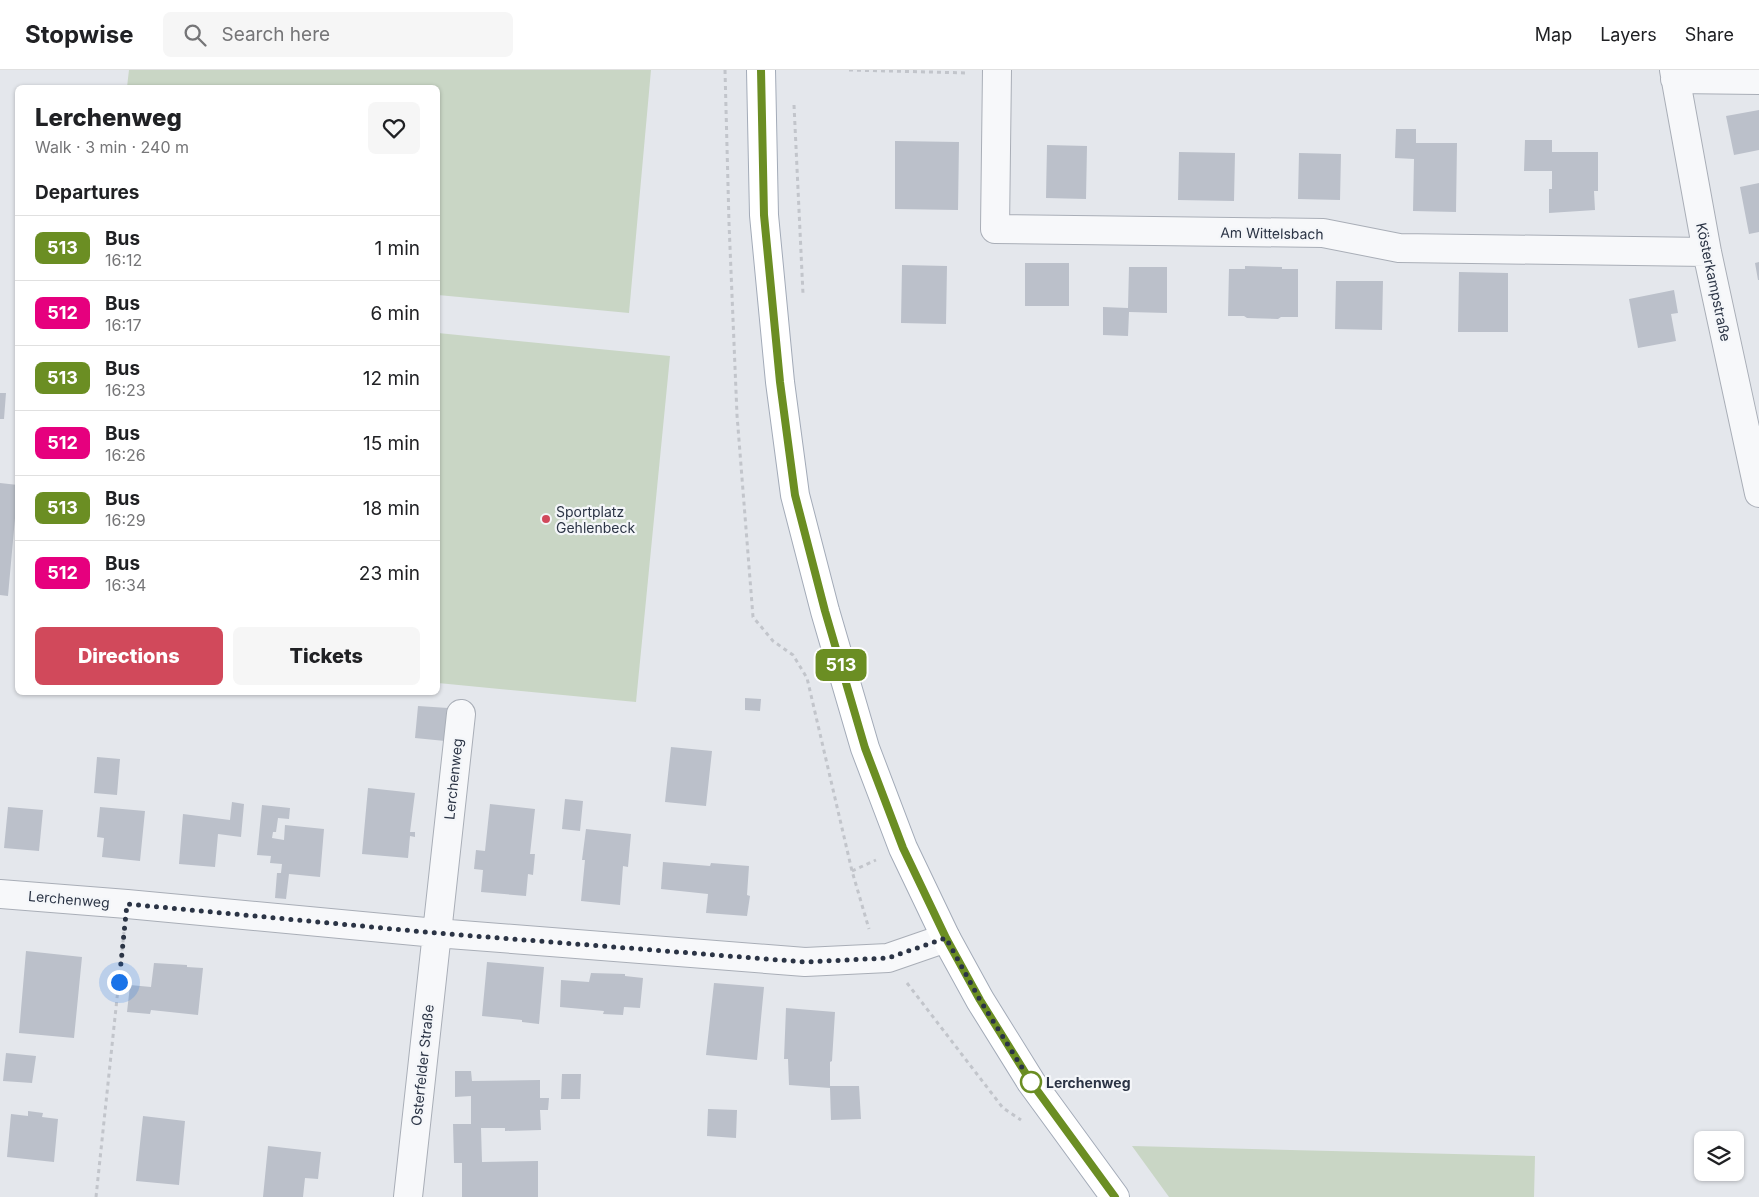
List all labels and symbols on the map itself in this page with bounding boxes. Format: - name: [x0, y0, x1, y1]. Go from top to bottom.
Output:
- street label: Kösterkampstraße: [1693, 221, 1735, 343]
- street label: Am Wittelsbach: [1220, 224, 1324, 242]
- place label: Sportplatz Gehlenbeck: [556, 503, 635, 536]
- marker: Sportplatz Gehlenbeck: [540, 513, 552, 525]
- line badge: 513: [812, 649, 870, 681]
- street label: Lerchenweg: [440, 737, 466, 821]
- street label: Lerchenweg: [28, 887, 110, 911]
- your location: [107, 970, 132, 995]
- street label: Osterfelder Straße: [407, 1003, 437, 1127]
- marker: Lerchenweg: [1020, 1071, 1042, 1093]
- place label: Lerchenweg: [1046, 1074, 1131, 1091]

